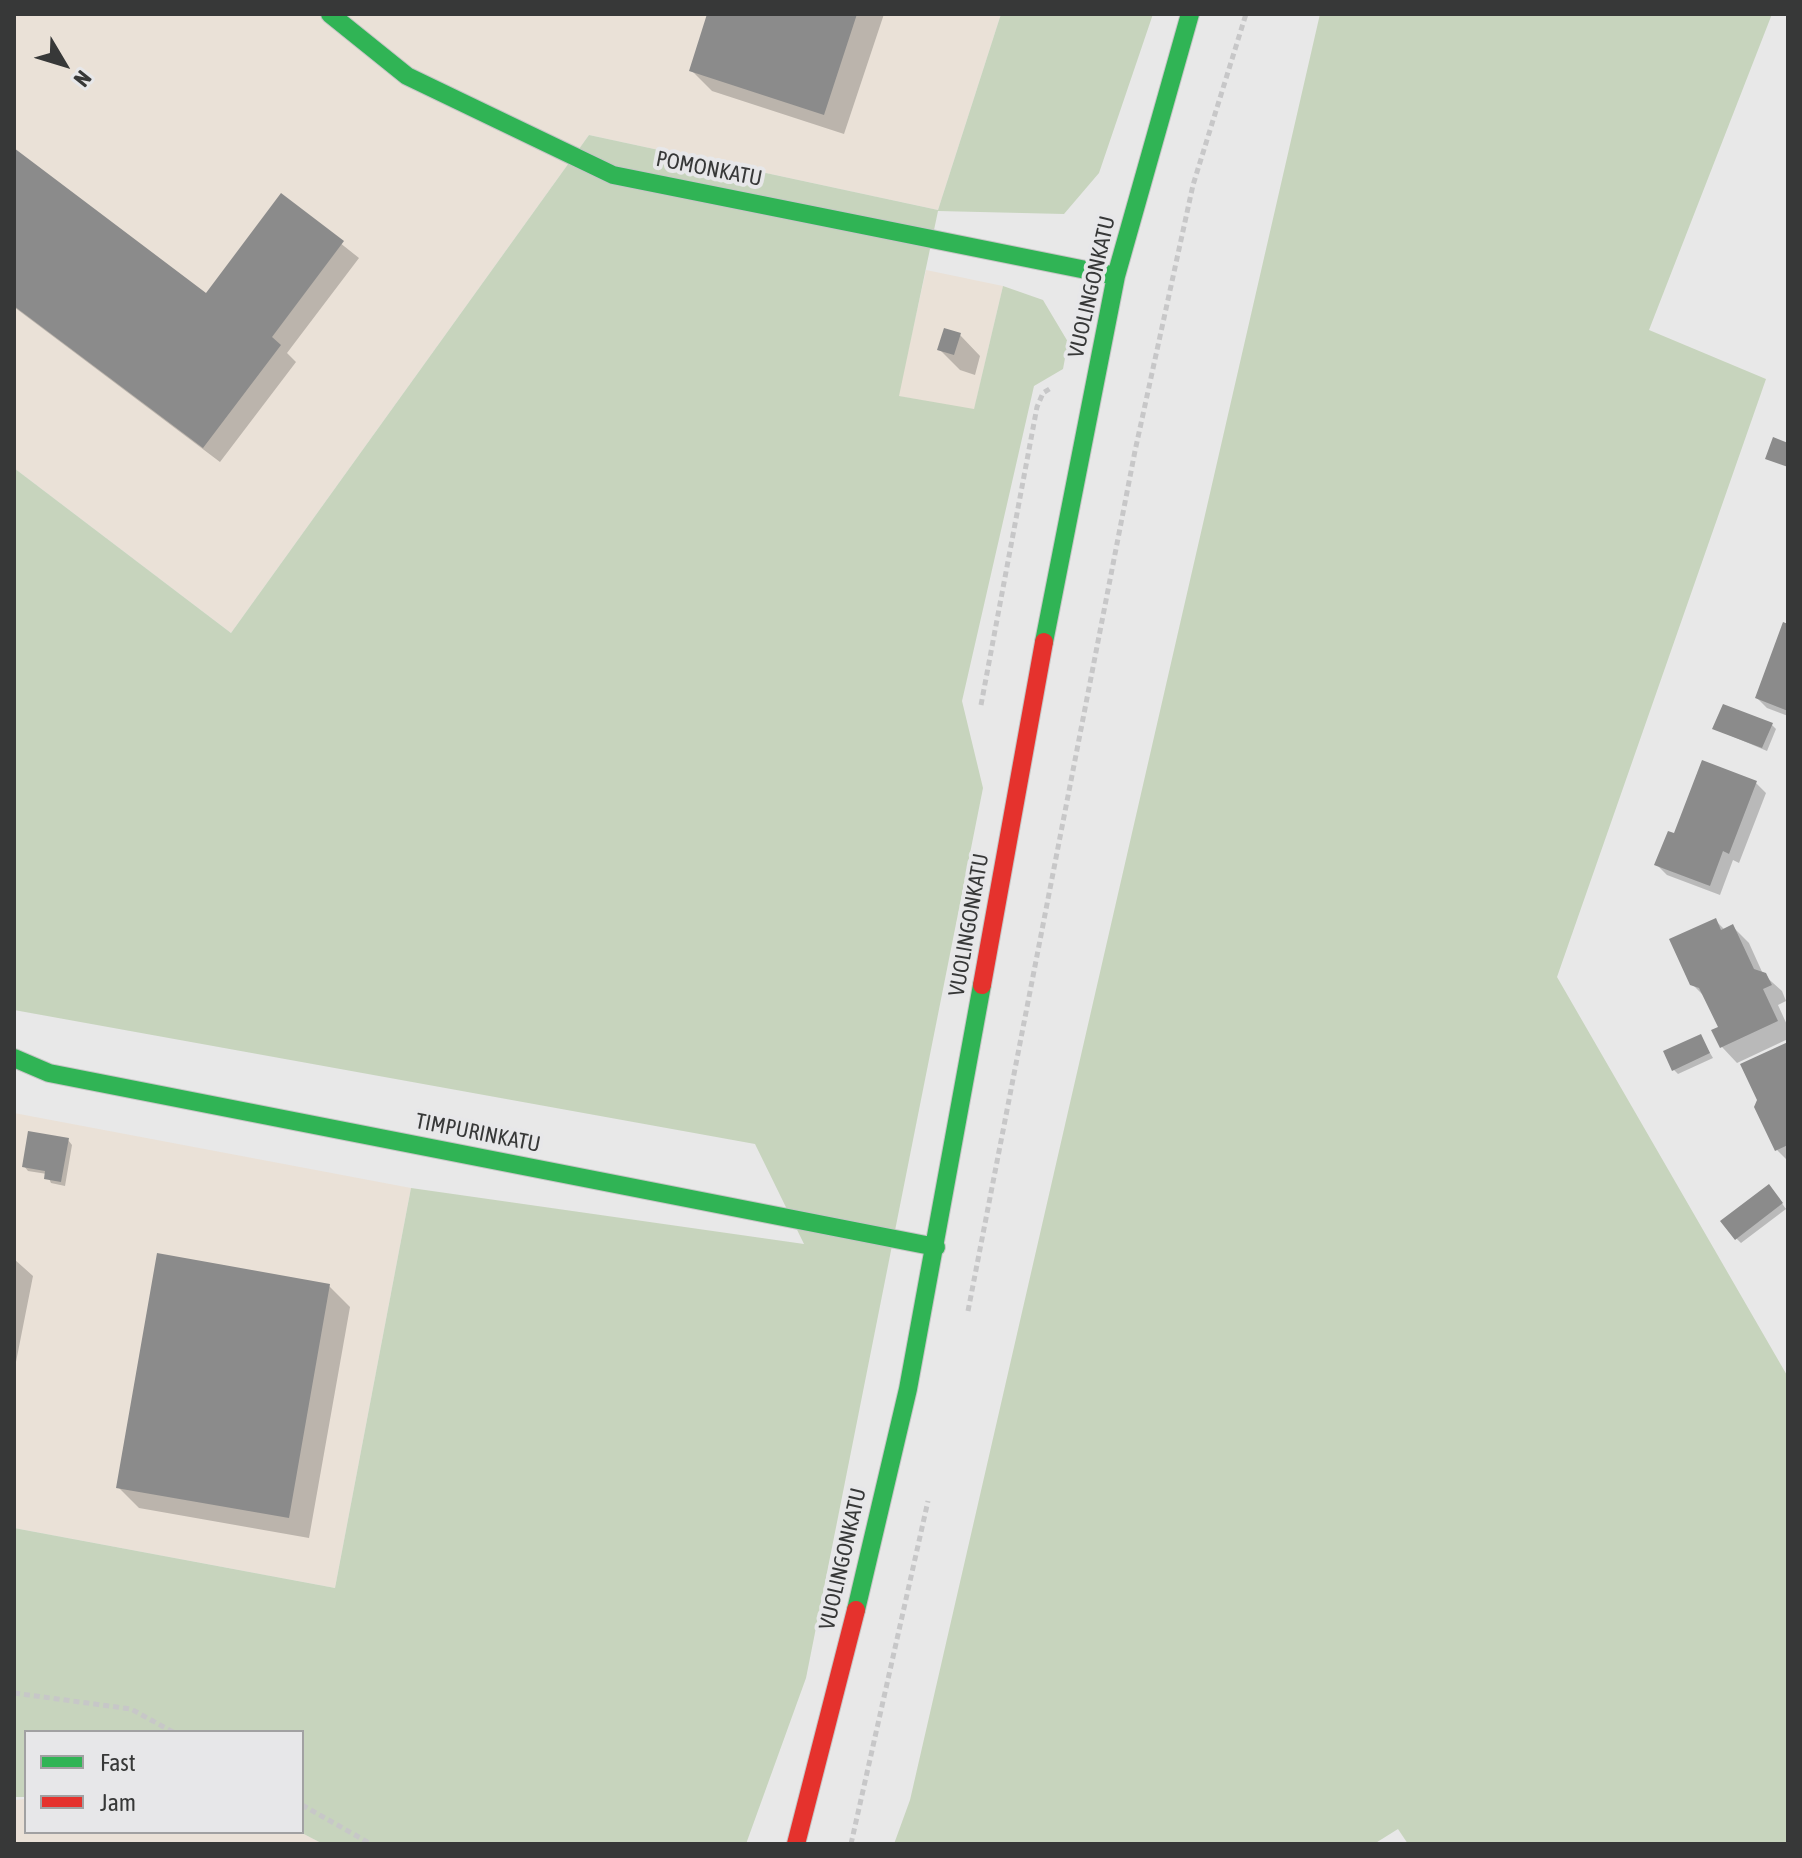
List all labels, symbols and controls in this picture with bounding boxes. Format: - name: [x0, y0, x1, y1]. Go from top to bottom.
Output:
- north arrow: [24, 24, 104, 104]
- text: N: [69, 66, 97, 92]
- street label: POMONKATU: [654, 146, 764, 192]
- street label: VUOLINGONKATU: [1063, 214, 1121, 360]
- street label: VUOLINGONKATU: [943, 852, 995, 998]
- street label: TIMPURINKATU: [413, 1108, 543, 1158]
- street label: VUOLINGONKATU: [814, 1486, 872, 1632]
- legend: [24, 1730, 304, 1834]
- text: Fast: [100, 1749, 136, 1776]
- text: Jam: [100, 1789, 136, 1816]

